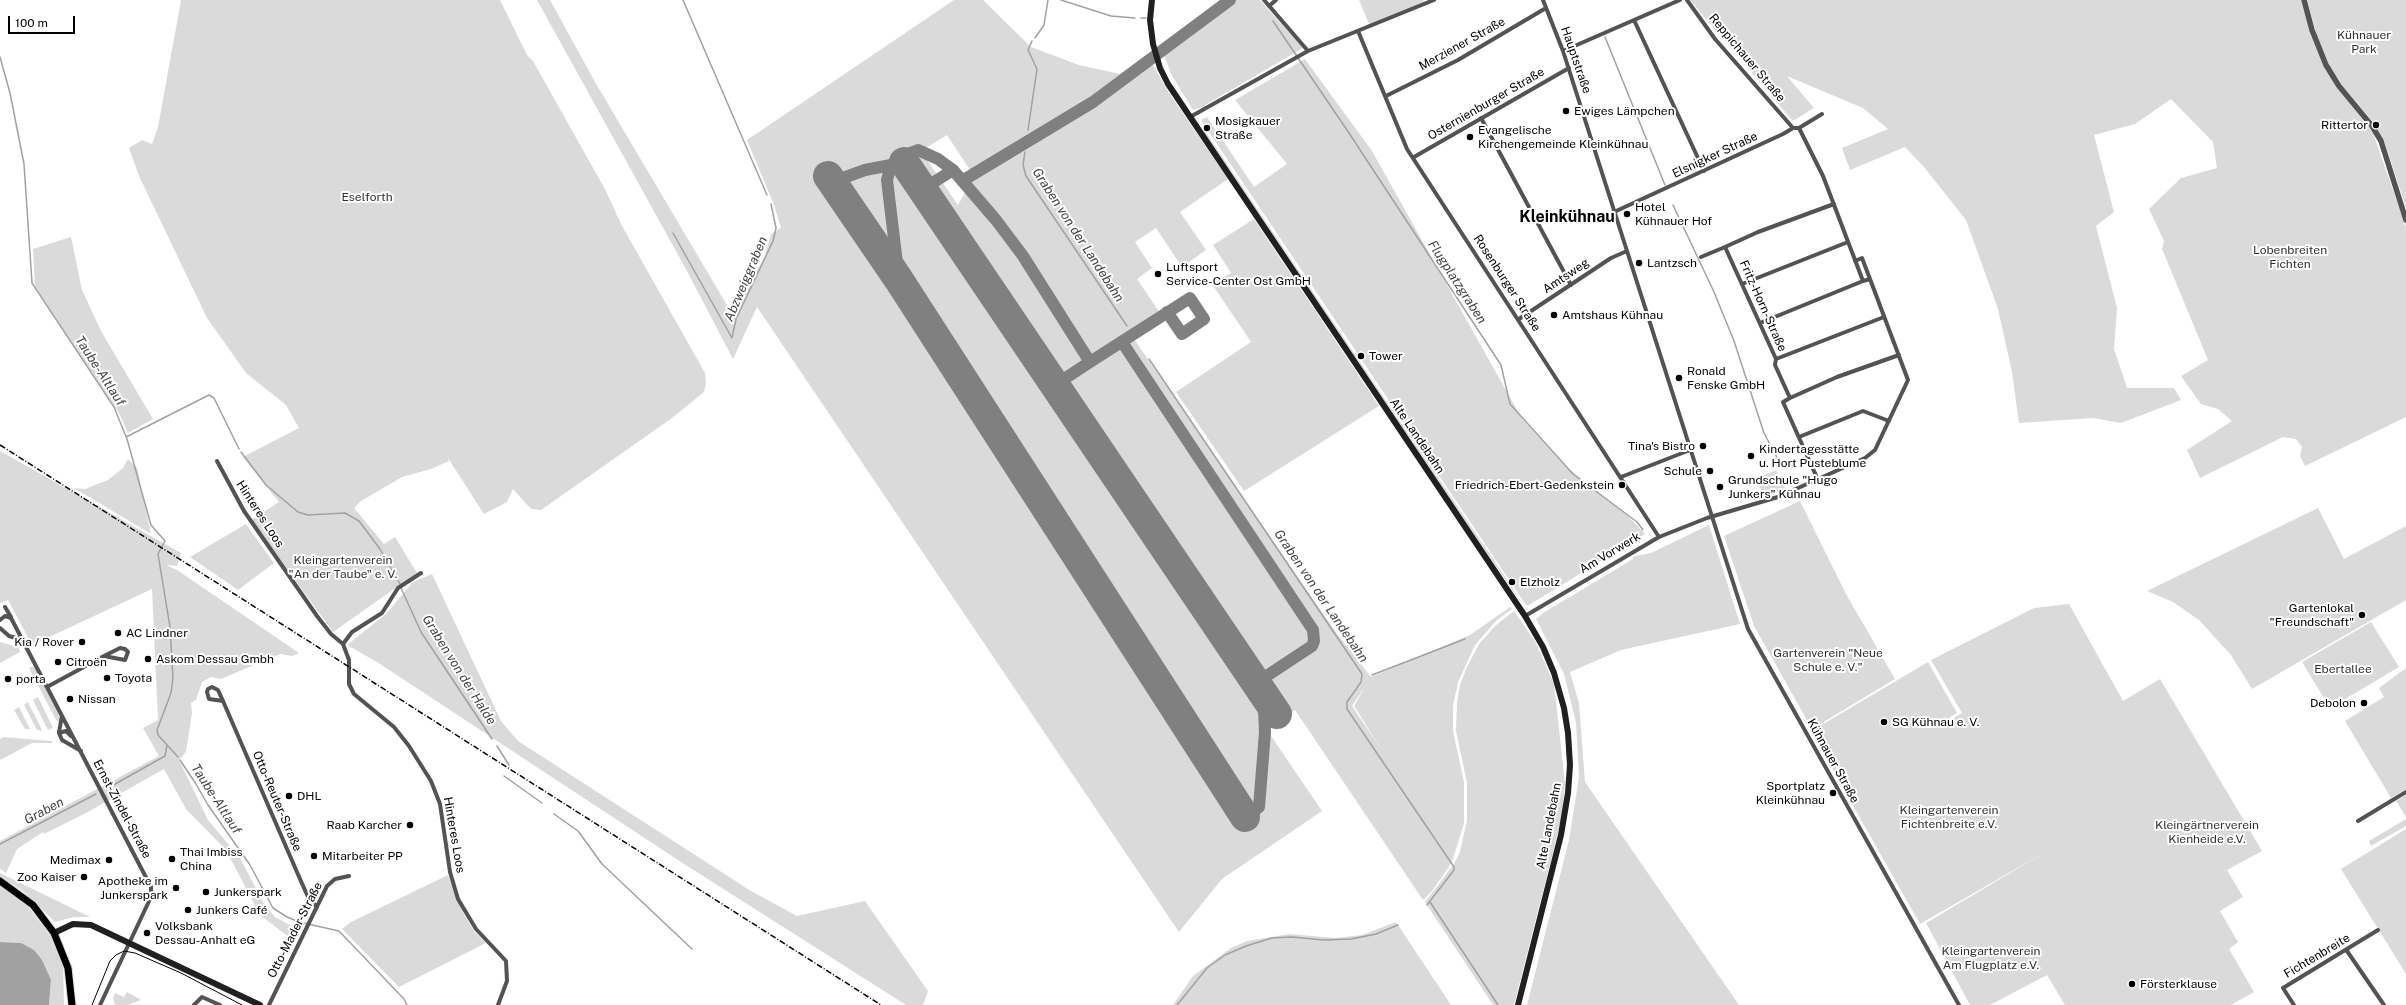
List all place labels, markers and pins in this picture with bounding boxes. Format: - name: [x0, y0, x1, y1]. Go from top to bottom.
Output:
- place label: Ewiges Lämpchen: [1574, 104, 1675, 118]
- marker: Ewiges Lämpchen: [1561, 106, 1571, 116]
- place label: Mosigkauer Straße: [1215, 114, 1280, 142]
- place label: Rittertor: [2321, 118, 2368, 132]
- marker: Rittertor: [2371, 120, 2381, 130]
- marker: Mosigkauer Straße: [1202, 123, 1212, 133]
- place label: Evangelische Kirchengemeinde Kleinkühnau: [1478, 123, 1648, 151]
- marker: Evangelische Kirchengemeinde Kleinkühnau: [1465, 132, 1475, 142]
- place label: Hotel Kühnauer Hof: [1635, 200, 1712, 228]
- marker: Hotel Kühnauer Hof: [1622, 209, 1632, 219]
- place label: Lantzsch: [1647, 256, 1697, 270]
- marker: Lantzsch: [1634, 258, 1644, 268]
- place label: Luftsport Service-Center Ost GmbH: [1166, 260, 1311, 288]
- marker: Luftsport Service-Center Ost GmbH: [1153, 269, 1163, 279]
- place label: Amtshaus Kühnau: [1562, 308, 1663, 322]
- marker: Amtshaus Kühnau: [1549, 310, 1559, 320]
- place label: Tower: [1369, 349, 1403, 363]
- marker: Tower: [1356, 351, 1366, 361]
- place label: Ronald Fenske GmbH: [1687, 364, 1765, 392]
- marker: Ronald Fenske GmbH: [1674, 373, 1684, 383]
- place label: Tina's Bistro: [1628, 439, 1695, 453]
- marker: Tina's Bistro: [1698, 441, 1708, 451]
- place label: Kindertagesstätte u. Hort Pusteblume: [1759, 442, 1866, 470]
- marker: Kindertagesstätte u. Hort Pusteblume: [1746, 451, 1756, 461]
- place label: Schule: [1663, 464, 1702, 478]
- marker: Schule: [1705, 466, 1715, 476]
- place label: Grundschule "Hugo Junkers" Kühnau: [1728, 473, 1837, 501]
- place label: Friedrich-Ebert-Gedenkstein: [1455, 478, 1614, 492]
- marker: Friedrich-Ebert-Gedenkstein: [1617, 480, 1627, 490]
- marker: Grundschule "Hugo Junkers" Kühnau: [1715, 482, 1725, 492]
- place label: Elzholz: [1520, 575, 1560, 589]
- marker: Elzholz: [1507, 577, 1517, 587]
- place label: Gartenlokal "Freundschaft": [2270, 601, 2354, 629]
- marker: Gartenlokal "Freundschaft": [2357, 610, 2367, 620]
- place label: AC Lindner: [126, 626, 188, 640]
- marker: AC Lindner: [113, 628, 123, 638]
- place label: Kia / Rover: [14, 635, 74, 649]
- marker: Kia / Rover: [77, 637, 87, 647]
- place label: Askom Dessau Gmbh: [156, 652, 274, 666]
- marker: Askom Dessau Gmbh: [143, 654, 153, 664]
- place label: Citroën: [66, 655, 107, 669]
- marker: Citroën: [53, 657, 63, 667]
- place label: Toyota: [115, 671, 152, 685]
- place label: porta: [16, 672, 46, 686]
- marker: Toyota: [102, 673, 112, 683]
- marker: porta: [3, 674, 13, 684]
- place label: Nissan: [78, 692, 116, 706]
- marker: Nissan: [65, 694, 75, 704]
- place label: Debolon: [2310, 696, 2356, 710]
- marker: Debolon: [2359, 698, 2369, 708]
- place label: SG Kühnau e. V.: [1892, 715, 1979, 729]
- marker: SG Kühnau e. V.: [1879, 717, 1889, 727]
- place label: Sportplatz Kleinkühnau: [1756, 779, 1825, 807]
- marker: Sportplatz Kleinkühnau: [1828, 788, 1838, 798]
- place label: DHL: [297, 789, 321, 803]
- marker: DHL: [284, 791, 294, 801]
- place label: Raab Karcher: [327, 818, 402, 832]
- marker: Raab Karcher: [405, 820, 415, 830]
- place label: Thai Imbiss China: [180, 845, 243, 873]
- place label: Mitarbeiter PP: [322, 849, 403, 863]
- marker: Mitarbeiter PP: [309, 851, 319, 861]
- place label: Medimax: [50, 853, 101, 867]
- marker: Thai Imbiss China: [167, 854, 177, 864]
- marker: Medimax: [104, 855, 114, 865]
- place label: Zoo Kaiser: [17, 870, 76, 884]
- marker: Zoo Kaiser: [79, 872, 89, 882]
- place label: Apotheke im Junkerspark: [98, 874, 168, 902]
- marker: Apotheke im Junkerspark: [171, 883, 181, 893]
- place label: Junkerspark: [214, 885, 282, 899]
- marker: Junkerspark: [201, 887, 211, 897]
- place label: Junkers Café: [196, 903, 268, 917]
- marker: Junkers Café: [183, 905, 193, 915]
- place label: Volksbank Dessau-Anhalt eG: [155, 919, 255, 947]
- marker: Volksbank Dessau-Anhalt eG: [142, 928, 152, 938]
- place label: Försterklause: [2140, 977, 2217, 991]
- marker: Försterklause: [2127, 979, 2137, 989]

